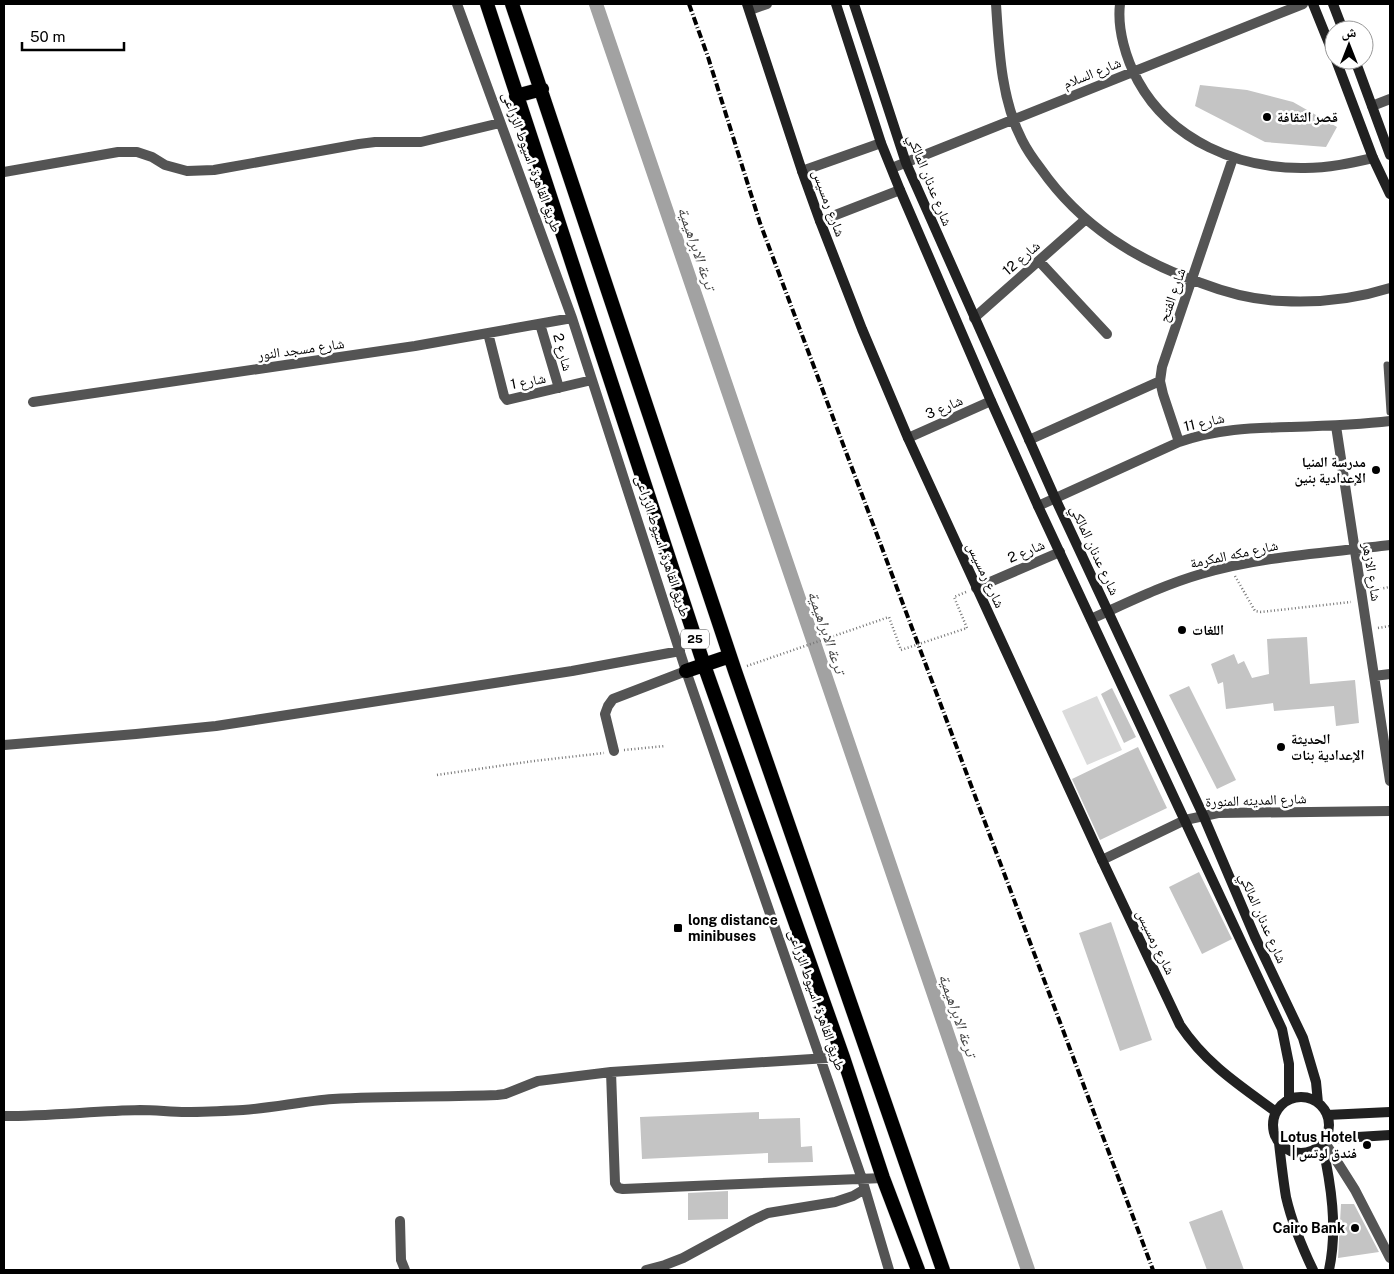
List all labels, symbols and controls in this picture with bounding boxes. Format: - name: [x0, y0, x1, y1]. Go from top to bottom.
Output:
- scale bar: [22, 20, 125, 52]
- north arrow: [1324, 20, 1374, 70]
- text: ش: [1342, 24, 1357, 41]
- text: 50 m: [30, 28, 65, 45]
- street label: شارع السلام: [1061, 54, 1124, 94]
- street label: طريق القاهرة, اسيوط الزراعى: [497, 90, 565, 235]
- place label: قصر الثقافة: [1277, 109, 1338, 125]
- marker: قصر الثقافة: [1261, 111, 1273, 123]
- street label: شارع عدنان المالكي: [901, 132, 956, 229]
- street label: شارع رمسيس: [808, 167, 849, 239]
- water label: ترعة الابراهيمية: [674, 205, 720, 295]
- street label: شارع 12: [999, 238, 1044, 280]
- street label: شارع الفتح: [1155, 266, 1191, 325]
- street label: شارع 2: [548, 331, 576, 373]
- street label: شارع مسجد النور: [256, 335, 346, 365]
- street label: شارع 1: [509, 370, 547, 394]
- street label: شارع 3: [923, 392, 966, 424]
- street label: شارع 11: [1182, 410, 1226, 436]
- place label: مدرسة المنيا الإعدادية بنين: [1294, 454, 1366, 487]
- marker: مدرسة المنيا الإعدادية بنين: [1370, 464, 1382, 476]
- street label: طريق القاهرة, اسيوط الزراعى: [631, 473, 694, 620]
- street label: شارع عدنان المالكي: [1064, 503, 1123, 599]
- street label: شارع 2: [1005, 536, 1048, 568]
- street label: شارع مكه المكرمة: [1189, 537, 1280, 573]
- street label: شارع رمسيس: [962, 540, 1008, 611]
- street label: شارع الازهر: [1357, 541, 1384, 603]
- water label: ترعة الابراهيمية: [804, 589, 850, 679]
- place label: اللغات: [1192, 622, 1224, 638]
- marker: اللغات: [1176, 624, 1188, 636]
- road number: 25: [681, 630, 709, 648]
- place label: الحديثة الإعدادية بنات: [1291, 731, 1364, 764]
- marker: الحديثة الإعدادية بنات: [1275, 741, 1287, 753]
- street label: شارع المدينه المنورة: [1205, 790, 1307, 812]
- street label: شارع عدنان المالكي: [1233, 870, 1290, 967]
- street label: شارع رمسيس: [1132, 907, 1179, 978]
- place label: long distance minibuses: [688, 912, 778, 944]
- marker: long distance minibuses: [672, 922, 684, 934]
- street label: طريق القاهرة, اسيوط الزراعى: [783, 927, 849, 1073]
- water label: ترعة الابراهيمية: [935, 972, 981, 1062]
- place label: Lotus Hotel | فندق لوتس: [1280, 1129, 1357, 1162]
- marker: Lotus Hotel | فندق لوتس: [1361, 1139, 1373, 1151]
- place label: Cairo Bank: [1273, 1220, 1345, 1236]
- marker: Cairo Bank: [1349, 1222, 1361, 1234]

